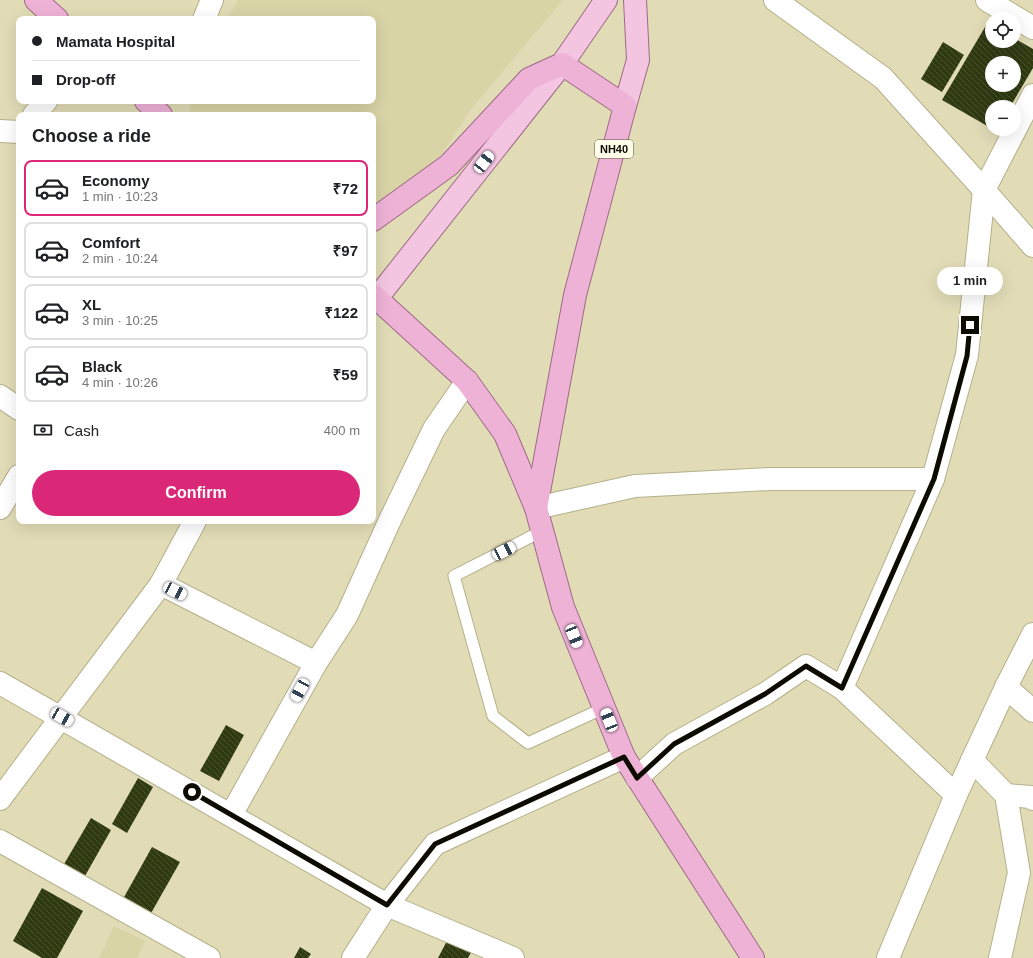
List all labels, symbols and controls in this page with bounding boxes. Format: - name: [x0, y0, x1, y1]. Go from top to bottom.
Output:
- map controls: [985, 12, 1021, 136]
- button: locate: [985, 12, 1021, 48]
- text: Mamata Hospital: [56, 33, 175, 50]
- button: +: [985, 56, 1021, 92]
- text: Drop-off: [56, 71, 115, 88]
- button: −: [985, 100, 1021, 136]
- text: Choose a ride: [32, 126, 151, 146]
- road number: NH40: [595, 140, 633, 158]
- car: [472, 149, 496, 175]
- icon: car: [34, 170, 70, 206]
- text: Economy: [82, 172, 150, 189]
- text: ₹72: [333, 180, 358, 197]
- text: 1 min · 10:23: [82, 189, 158, 204]
- icon: car: [34, 232, 70, 268]
- text: Comfort: [82, 234, 140, 251]
- text: ₹97: [333, 242, 358, 259]
- text: 2 min · 10:24: [82, 251, 158, 266]
- callout: 1 min: [937, 267, 1003, 295]
- text: 1 min: [953, 273, 987, 288]
- icon: car: [34, 294, 70, 330]
- text: XL: [82, 296, 101, 313]
- text: ₹122: [324, 304, 358, 321]
- text: 3 min · 10:25: [82, 313, 158, 328]
- route end: [961, 316, 979, 334]
- icon: car: [34, 356, 70, 392]
- text: Black: [82, 358, 122, 375]
- text: ₹59: [333, 366, 358, 383]
- text: 4 min · 10:26: [82, 375, 158, 390]
- icon: cash: [32, 419, 54, 441]
- text: Cash: [64, 422, 99, 439]
- text: 400 m: [324, 423, 360, 438]
- button: Confirm: [32, 470, 360, 516]
- car: [491, 540, 517, 562]
- car: [162, 580, 188, 602]
- car: [564, 623, 584, 649]
- car: [289, 677, 311, 703]
- car: [49, 706, 75, 728]
- car: [599, 707, 619, 733]
- route start: [183, 783, 201, 801]

